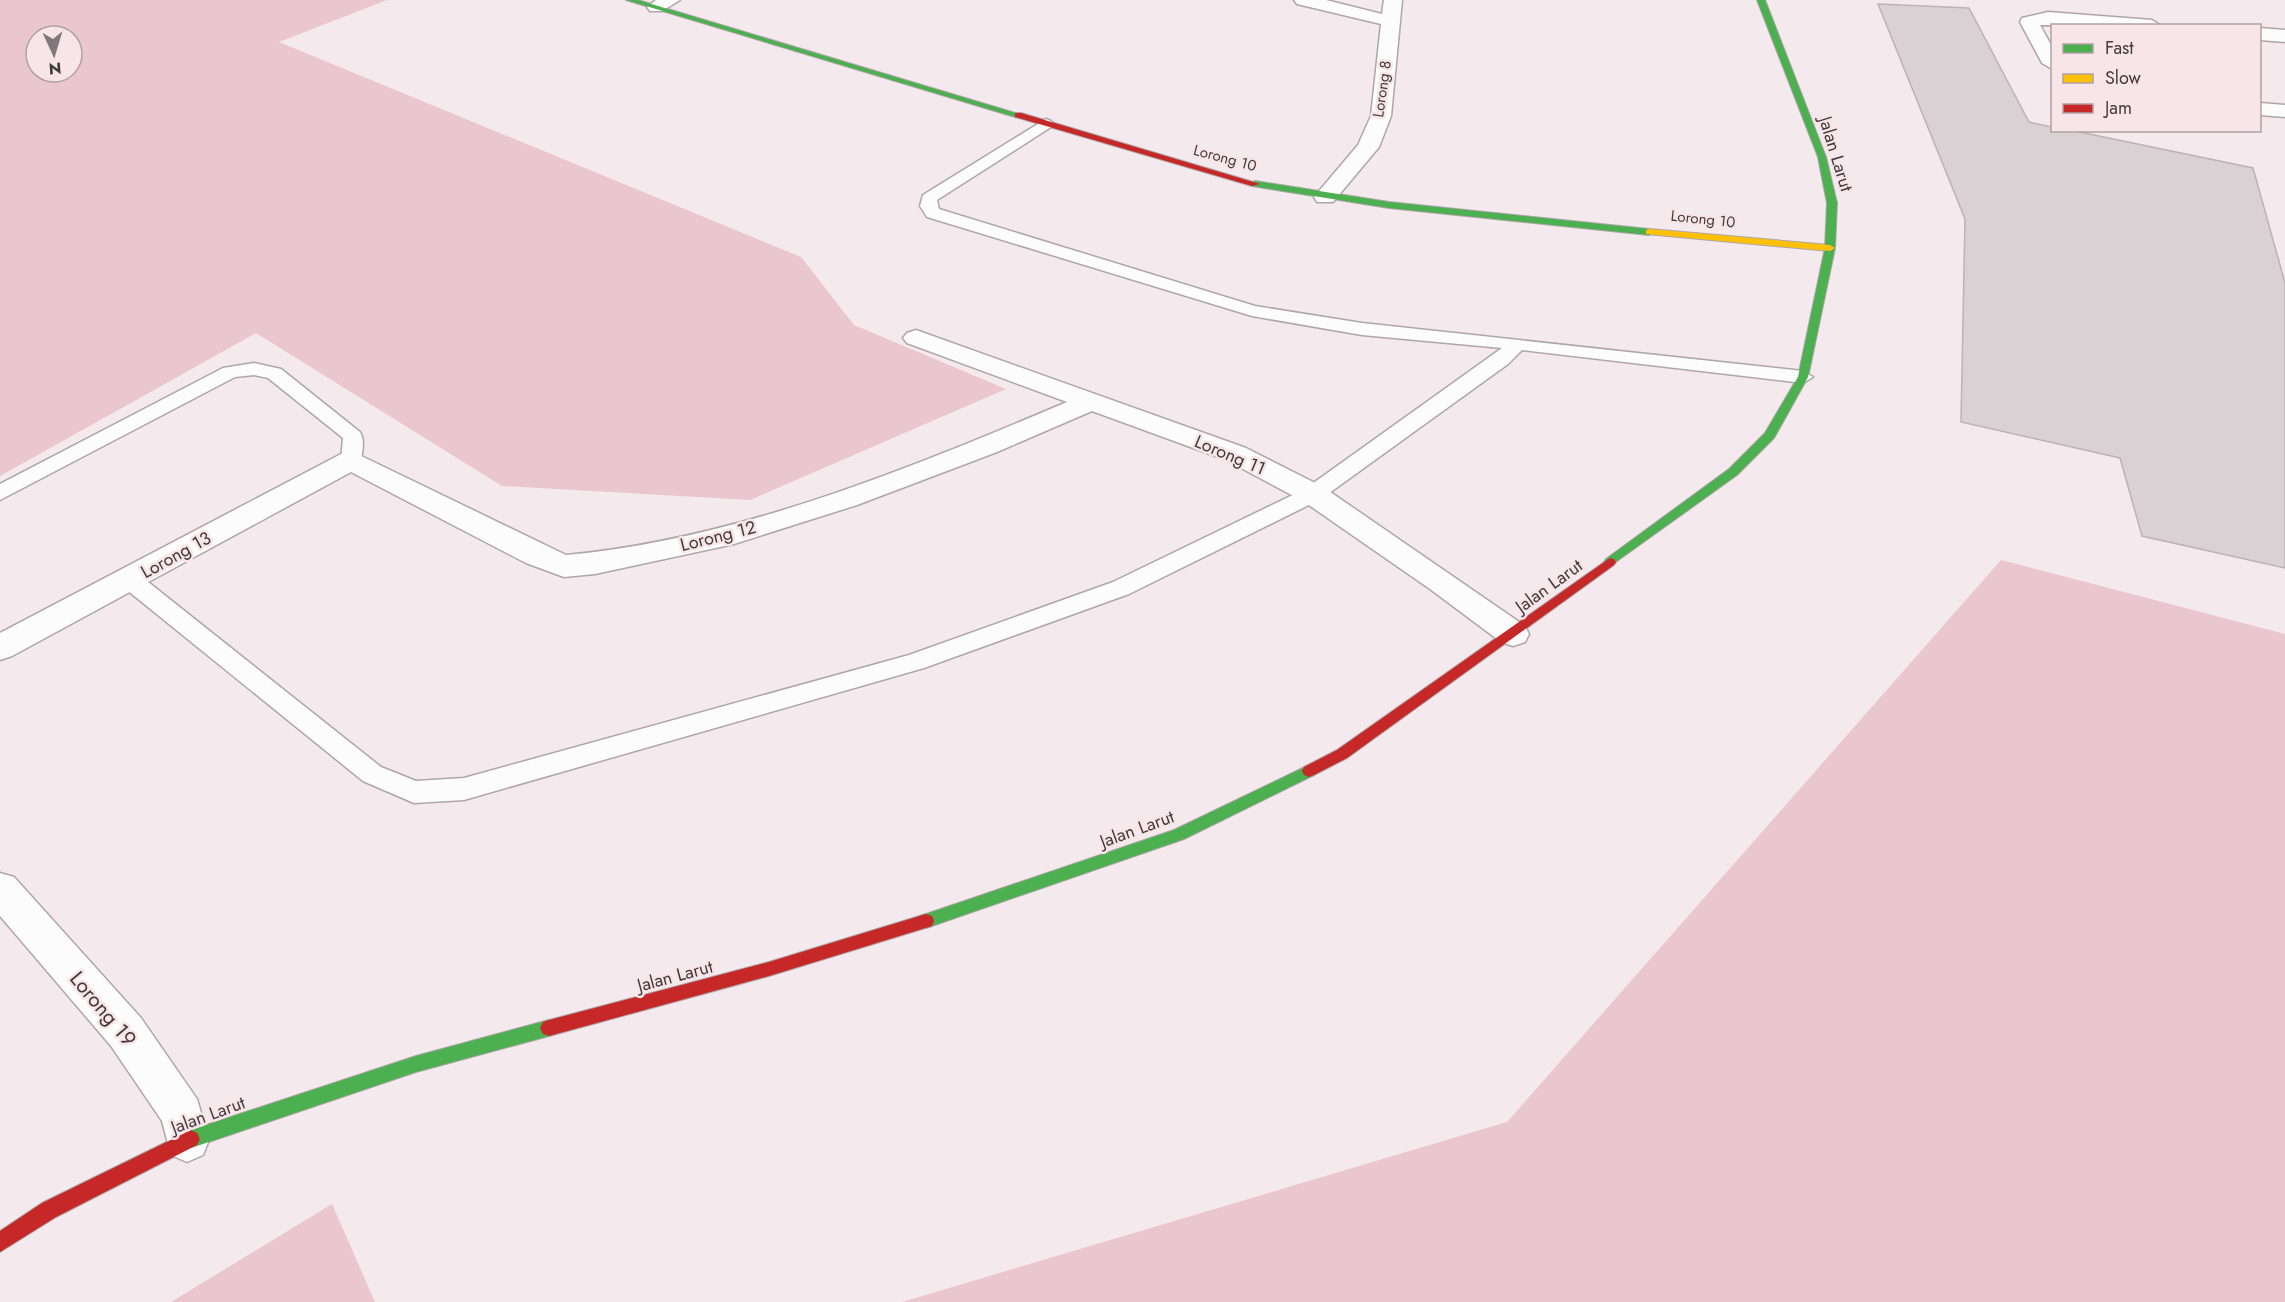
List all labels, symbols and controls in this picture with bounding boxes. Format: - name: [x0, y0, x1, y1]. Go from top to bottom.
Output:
- north arrow: [24, 24, 84, 84]
- legend: [2051, 24, 2261, 132]
- text: Fast: [2105, 35, 2134, 61]
- text: N: [48, 57, 62, 80]
- street label: Lorong 8: [1367, 59, 1397, 119]
- text: Slow: [2105, 65, 2142, 91]
- text: Jam: [2103, 95, 2132, 121]
- street label: Jalan Larut: [1812, 111, 1860, 195]
- street label: Lorong 10: [1191, 139, 1259, 177]
- street label: Lorong 10: [1670, 205, 1736, 233]
- street label: Lorong 11: [1190, 428, 1270, 482]
- street label: Lorong 12: [677, 514, 759, 558]
- street label: Lorong 13: [136, 525, 216, 585]
- street label: Jalan Larut: [1508, 552, 1588, 620]
- street label: Jalan Larut: [1094, 803, 1178, 855]
- street label: Jalan Larut: [632, 953, 716, 999]
- street label: Lorong 19: [63, 965, 143, 1053]
- street label: Jalan Larut: [165, 1089, 249, 1141]

